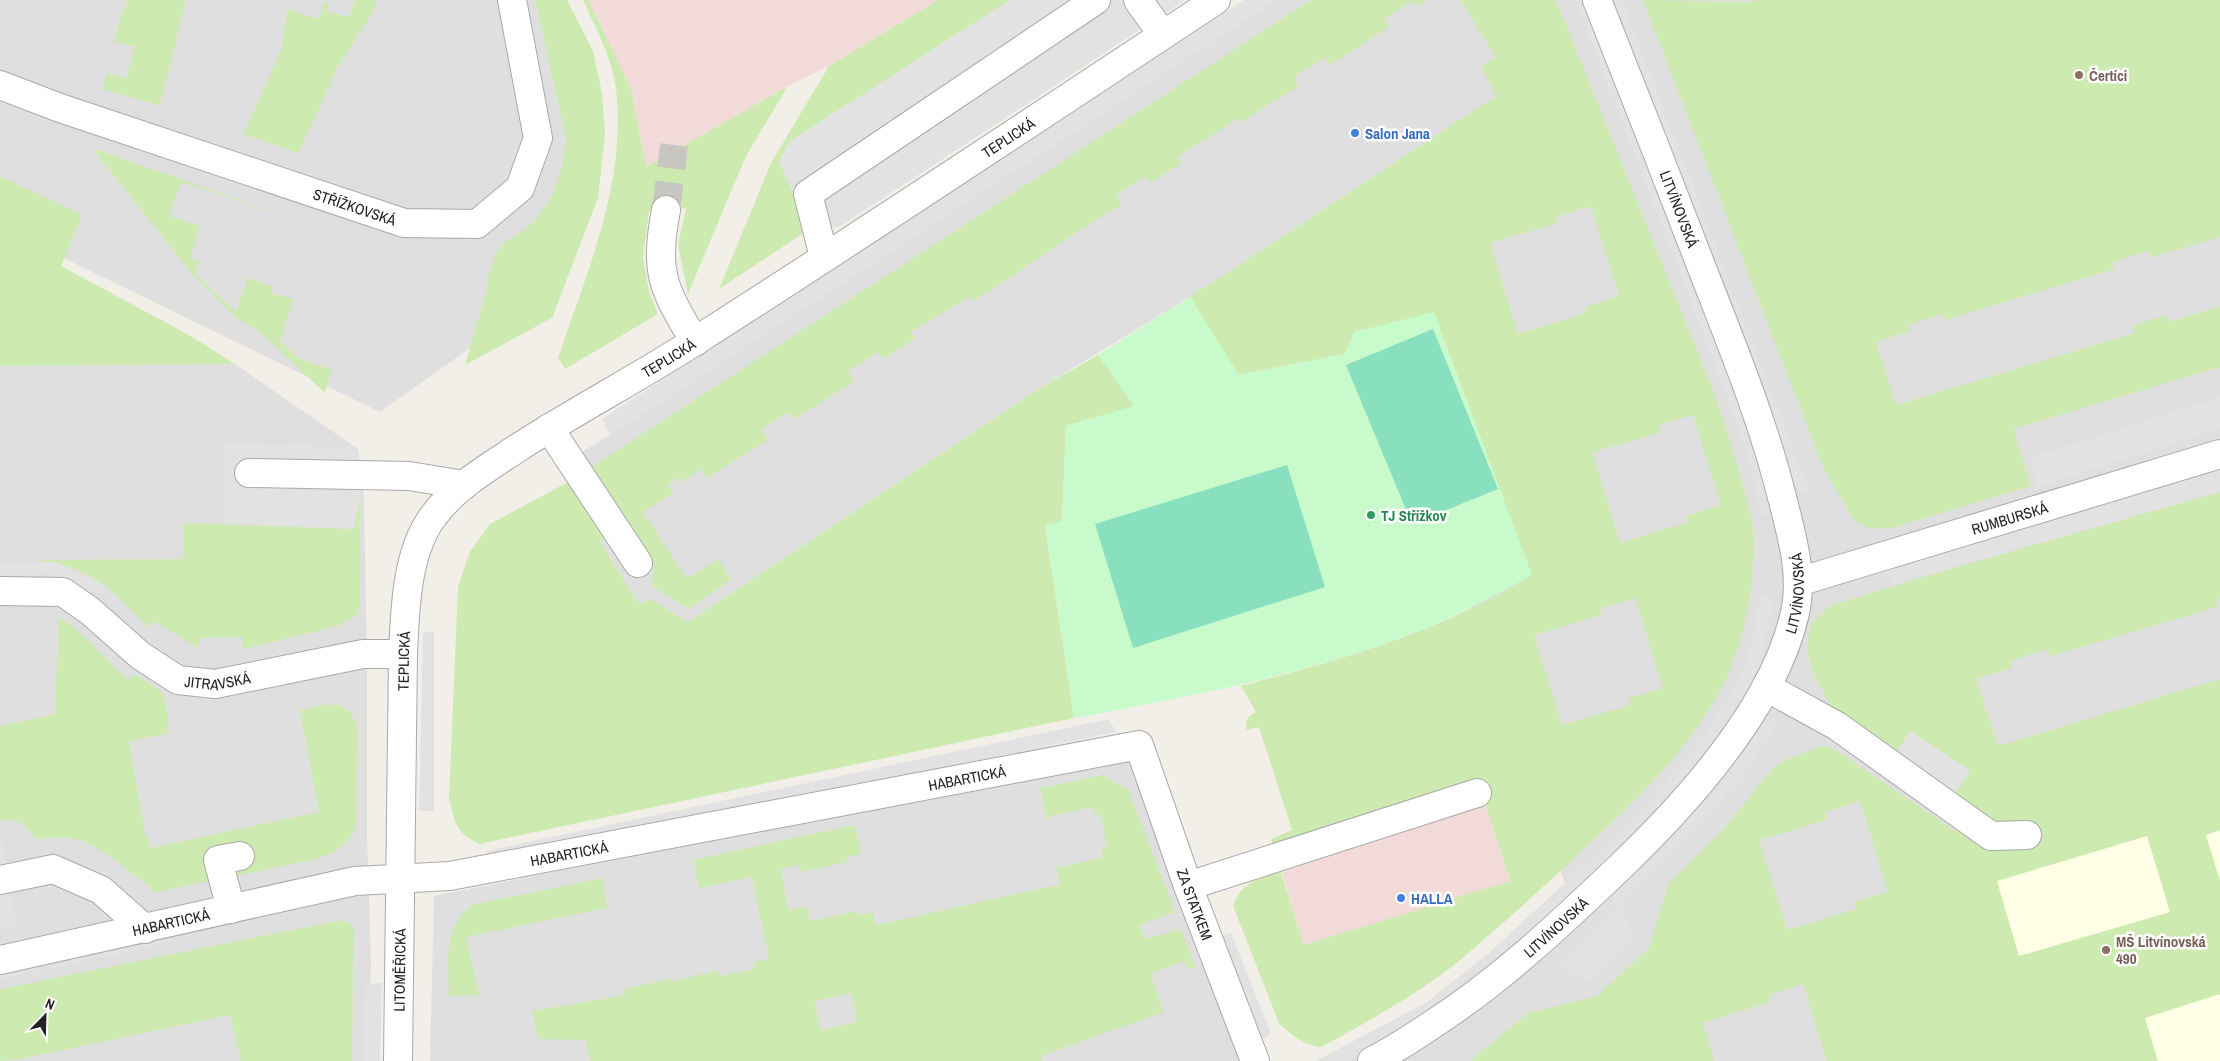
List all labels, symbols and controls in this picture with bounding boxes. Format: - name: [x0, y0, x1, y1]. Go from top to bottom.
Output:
- place label: Čertíci: [2089, 65, 2127, 86]
- marker: Čertíci: [2073, 69, 2085, 81]
- street label: TEPLICKÁ: [977, 112, 1039, 162]
- place label: Salon Jana: [1365, 123, 1430, 144]
- marker: Salon Jana: [1349, 127, 1361, 139]
- street label: LITVÍNOVSKÁ: [1655, 168, 1704, 251]
- street label: STŘÍŽKOVSKÁ: [310, 183, 400, 230]
- street label: TEPLICKÁ: [638, 333, 700, 382]
- street label: RUMBURSKÁ: [1969, 496, 2051, 539]
- place label: TJ Střížkov: [1381, 505, 1447, 526]
- marker: TJ Střížkov: [1365, 509, 1377, 521]
- street label: LITVÍNOVSKÁ: [1780, 551, 1808, 636]
- street label: TEPLICKÁ: [392, 630, 415, 691]
- street label: JITRAVSKÁ: [184, 666, 253, 695]
- street label: HABARTICKÁ: [926, 760, 1008, 795]
- street label: HABARTICKÁ: [529, 836, 610, 871]
- street label: ZA STATKEM: [1172, 866, 1218, 943]
- place label: HALLA: [1411, 888, 1453, 909]
- marker: HALLA: [1395, 892, 1407, 904]
- street label: LITVÍNOVSKÁ: [1519, 892, 1593, 962]
- street label: HABARTICKÁ: [130, 903, 212, 941]
- street label: LITOMĚŘICKÁ: [388, 927, 410, 1012]
- place label: MŠ Litvínovská 490: [2116, 931, 2206, 969]
- marker: MŠ Litvínovská 490: [2100, 944, 2112, 956]
- north arrow: [20, 991, 70, 1041]
- text: N: [43, 994, 57, 1014]

